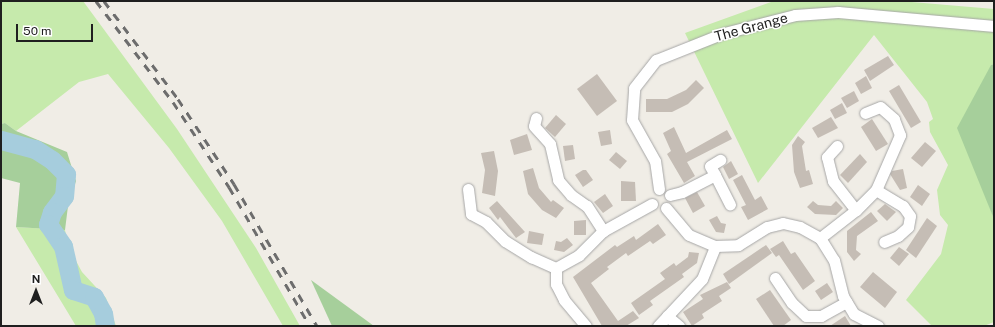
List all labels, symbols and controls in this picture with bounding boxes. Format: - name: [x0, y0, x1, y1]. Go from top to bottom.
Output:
- street label: The Grange: [712, 9, 790, 45]
- scale bar: [18, 16, 95, 42]
- text: 50 m: [23, 24, 51, 38]
- north arrow: [16, 271, 56, 311]
- text: N: [32, 273, 40, 285]

